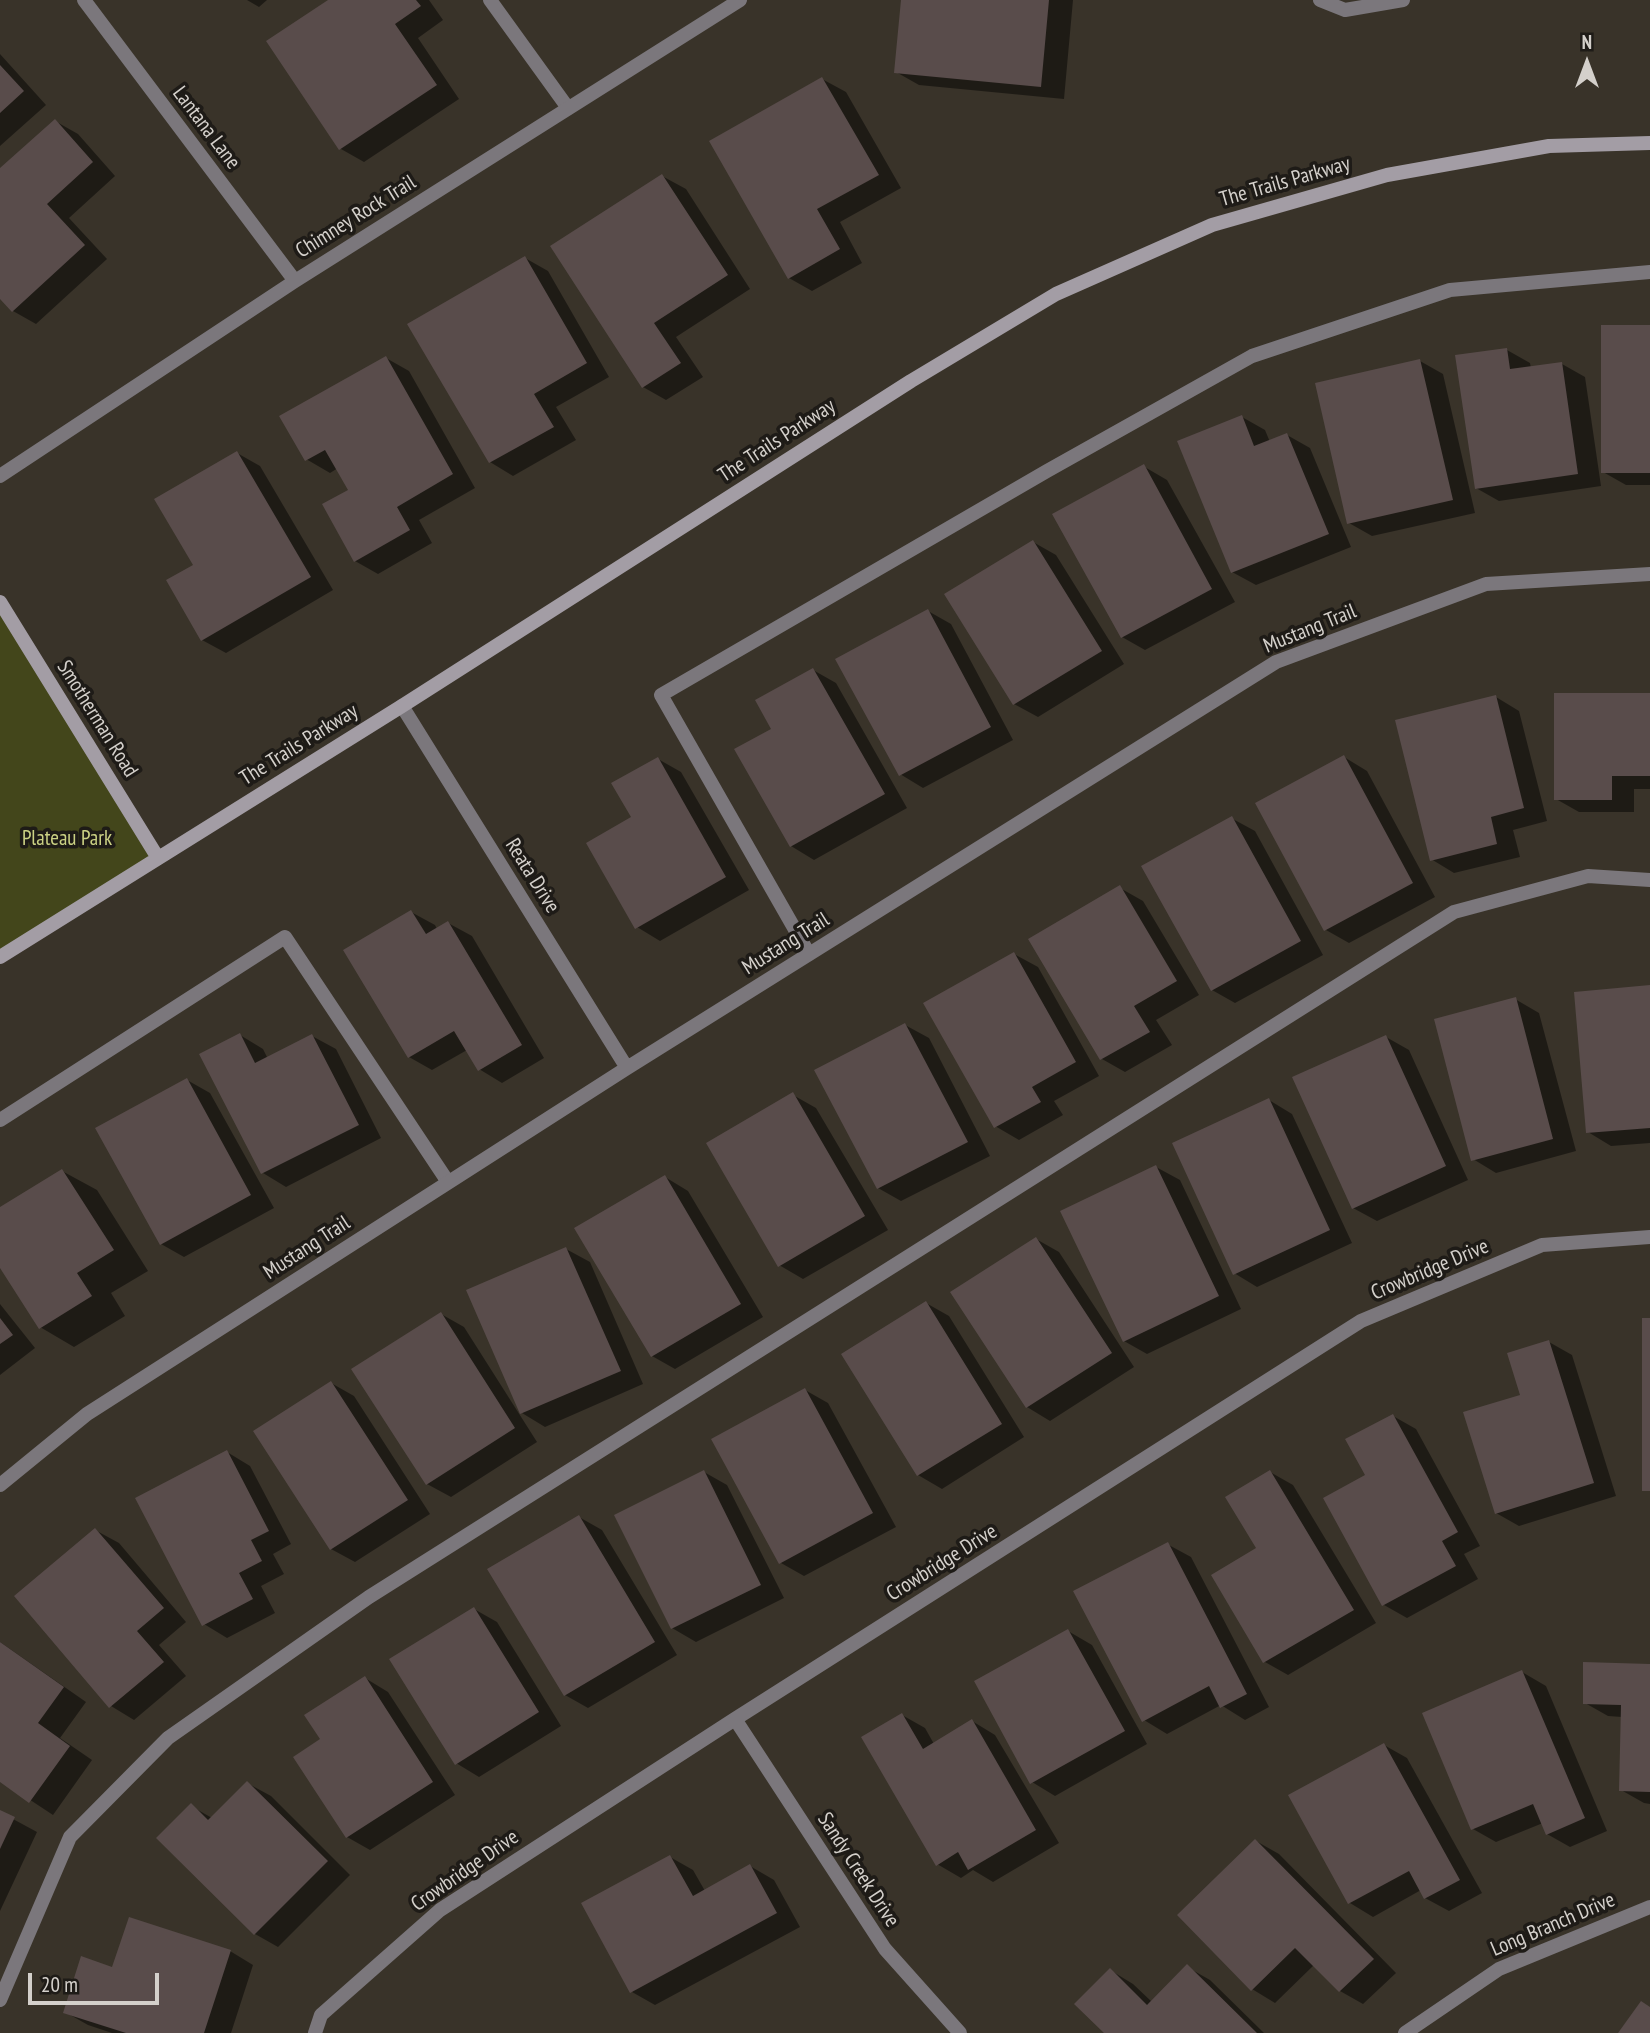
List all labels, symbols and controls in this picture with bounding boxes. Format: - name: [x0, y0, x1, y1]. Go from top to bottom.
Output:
- north arrow: [1552, 28, 1622, 98]
- text: N: [1582, 30, 1592, 54]
- street label: Lantana Lane: [167, 82, 245, 174]
- street label: The Trails Parkway: [1217, 151, 1353, 213]
- street label: Chimney Rock Trail: [291, 170, 421, 264]
- street label: The Trails Parkway: [714, 394, 840, 488]
- street label: Mustang Trail: [1260, 599, 1360, 659]
- street label: Smotherman Road: [51, 656, 143, 782]
- street label: The Trails Parkway: [235, 699, 363, 791]
- park label: Plateau Park: [22, 826, 112, 852]
- street label: Reata Drive: [499, 834, 565, 918]
- street label: Mustang Trail: [738, 907, 834, 981]
- street label: Mustang Trail: [259, 1211, 355, 1285]
- street label: Crowbridge Drive: [1367, 1234, 1493, 1306]
- street label: Crowbridge Drive: [882, 1519, 1002, 1607]
- street label: Sandy Creek Drive: [812, 1808, 904, 1932]
- street label: Crowbridge Drive: [406, 1825, 524, 1917]
- street label: Long Branch Drive: [1487, 1888, 1619, 1962]
- scale bar: [32, 1960, 163, 2004]
- text: 20 m: [41, 1971, 78, 1998]

